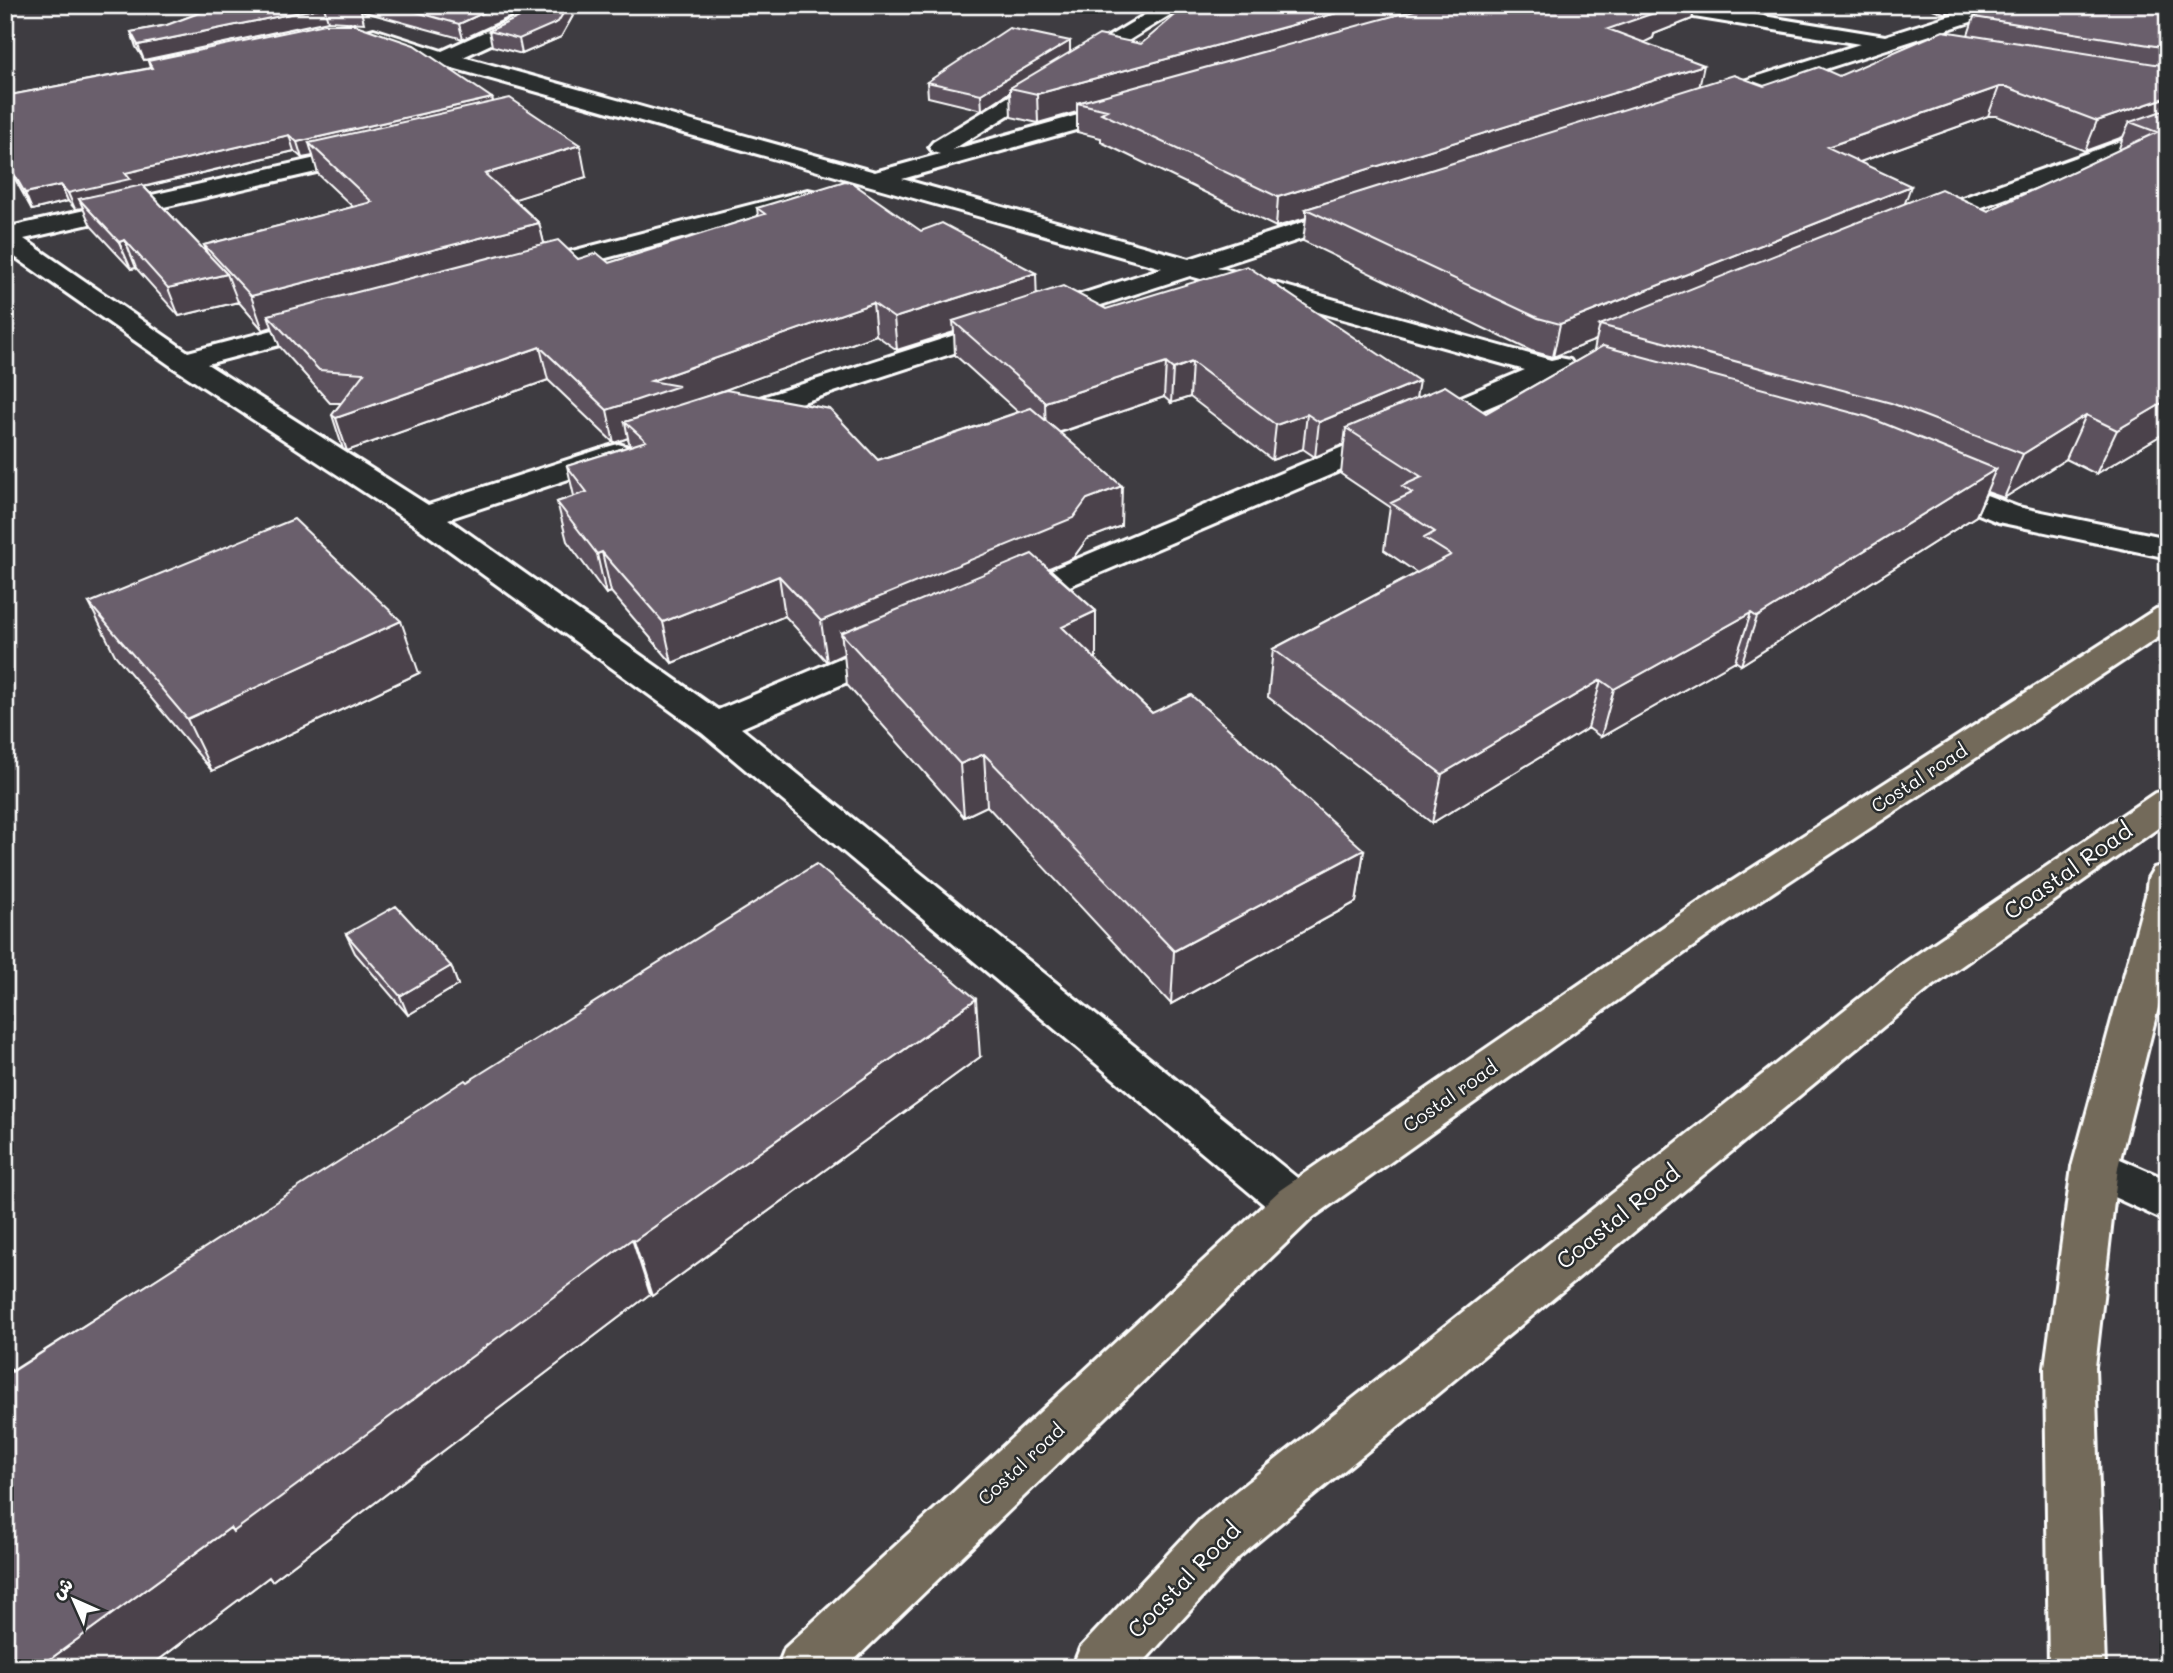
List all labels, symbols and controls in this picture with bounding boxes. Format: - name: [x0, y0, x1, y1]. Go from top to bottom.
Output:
- street label: Costal road: [1866, 737, 1972, 818]
- street label: Coastal Road: [1997, 815, 2138, 926]
- street label: Costal road: [1398, 1054, 1502, 1137]
- street label: Coastal Road: [1549, 1157, 1685, 1275]
- street label: Costal road: [972, 1417, 1069, 1510]
- street label: Coastal Road: [1120, 1515, 1246, 1644]
- north arrow: [38, 1564, 108, 1634]
- text: ش: [45, 1571, 78, 1604]

